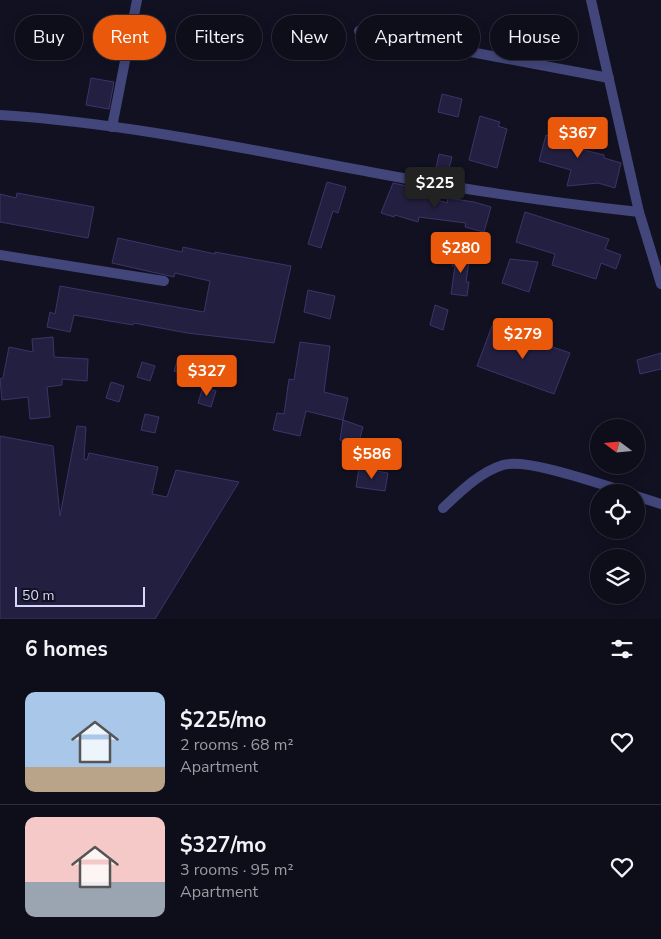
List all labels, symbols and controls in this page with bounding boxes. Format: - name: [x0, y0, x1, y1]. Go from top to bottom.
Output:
- chip: Buy: [15, 15, 83, 60]
- chip: Rent: [93, 15, 166, 60]
- chip: Filters: [176, 15, 262, 60]
- chip: New: [272, 15, 346, 60]
- chip: Apartment: [356, 15, 480, 60]
- chip: House: [490, 15, 578, 60]
- pin: $367: [548, 116, 608, 159]
- text: $367: [559, 122, 597, 144]
- pin: $225: [405, 166, 465, 209]
- text: $225: [416, 172, 454, 194]
- pin: $280: [431, 232, 491, 274]
- text: $280: [442, 237, 480, 259]
- pin: $279: [493, 318, 553, 360]
- text: $279: [504, 323, 542, 345]
- pin: $327: [177, 354, 237, 397]
- text: $327: [188, 360, 226, 382]
- north arrow: [590, 419, 645, 474]
- map controls: [590, 419, 645, 604]
- pin: $586: [342, 438, 402, 480]
- text: $586: [353, 443, 391, 465]
- button: locate: [590, 484, 645, 539]
- button: layers: [590, 549, 645, 604]
- scale bar: [15, 584, 145, 607]
- text: 50 m: [22, 586, 54, 605]
- text: 6 homes: [25, 635, 108, 663]
- icon: filters: [608, 635, 636, 663]
- text: $225/mo: [180, 706, 266, 734]
- icon: home: [65, 712, 125, 772]
- icon: heart: [608, 728, 636, 756]
- text: 2 rooms · 68 m²: [180, 734, 293, 756]
- text: Apartment: [180, 756, 258, 778]
- text: $327/mo: [180, 831, 266, 859]
- icon: home: [65, 837, 125, 897]
- icon: heart: [608, 853, 636, 881]
- text: 3 rooms · 95 m²: [180, 859, 293, 881]
- text: Apartment: [180, 881, 258, 903]

